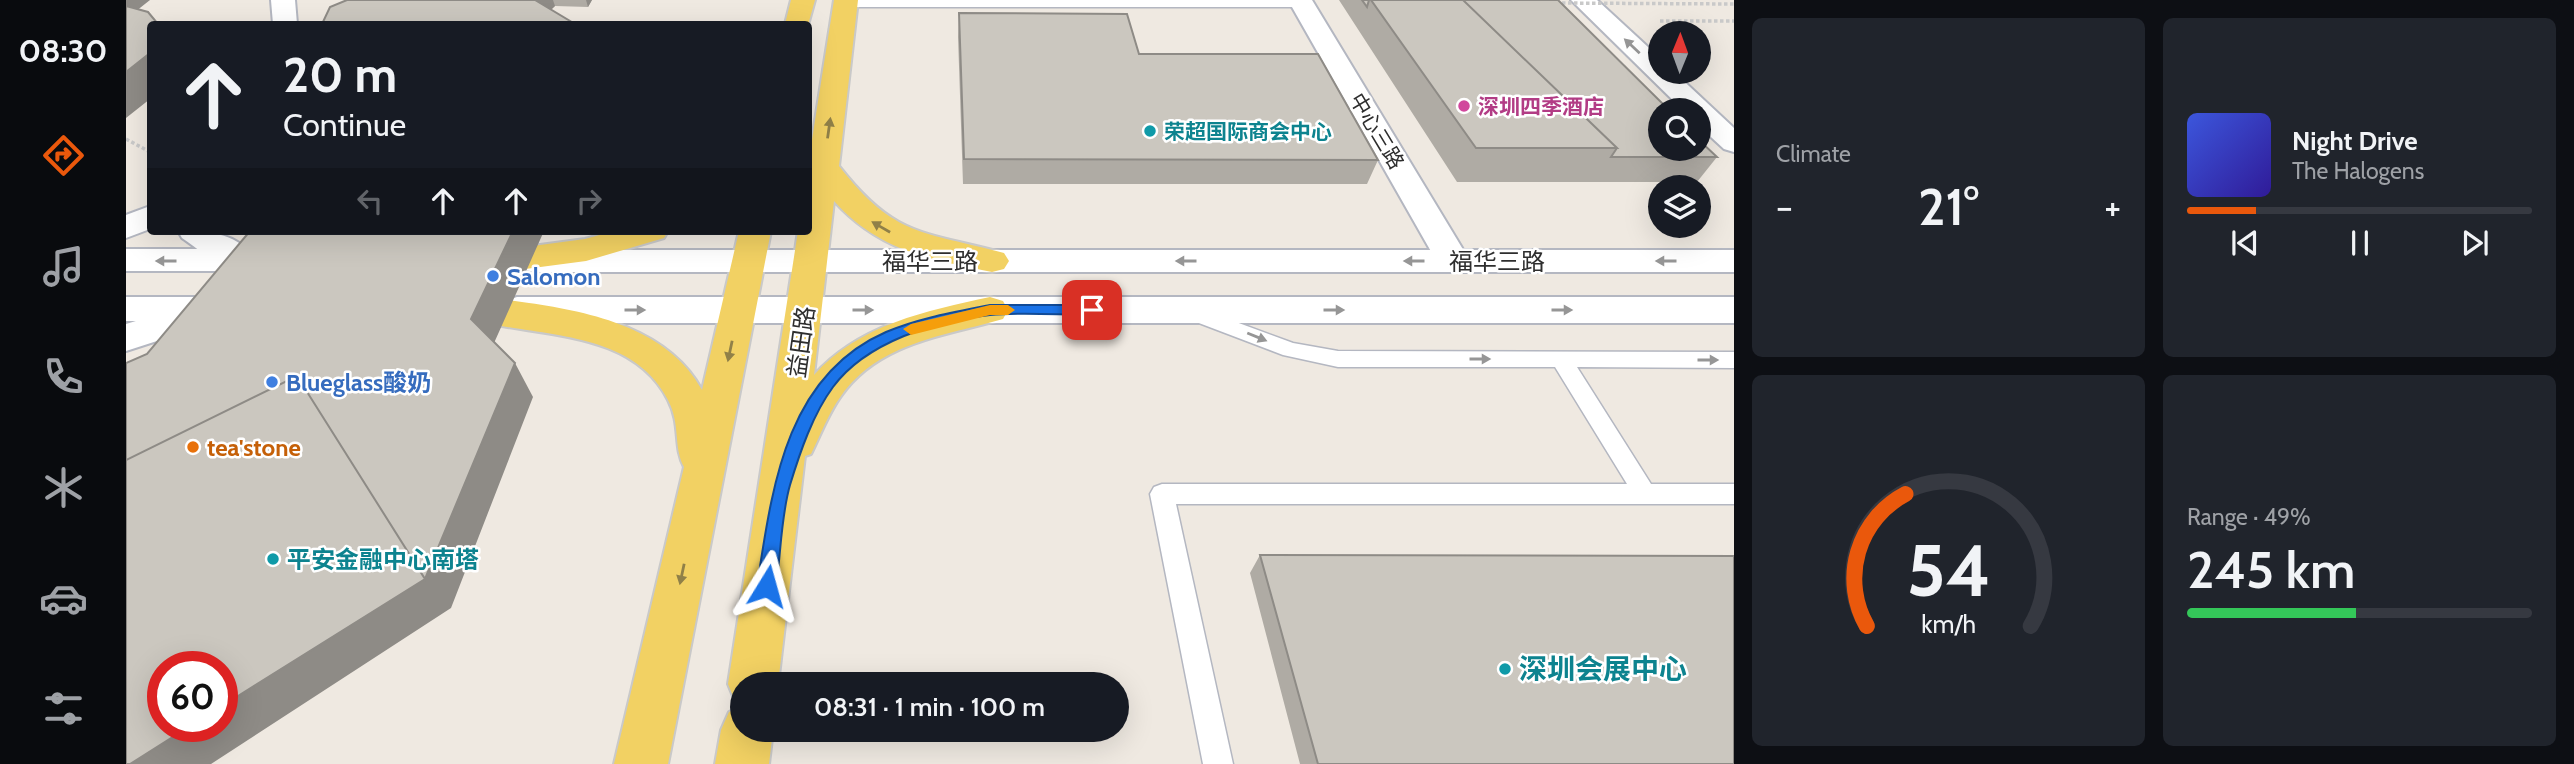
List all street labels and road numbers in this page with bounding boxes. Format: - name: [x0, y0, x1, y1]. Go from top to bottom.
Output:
- street label: 中心三路: [1345, 89, 1409, 173]
- street label: 福华三路: [882, 247, 978, 276]
- street label: 福华三路: [1449, 247, 1545, 276]
- street label: 益田路: [782, 304, 820, 380]

